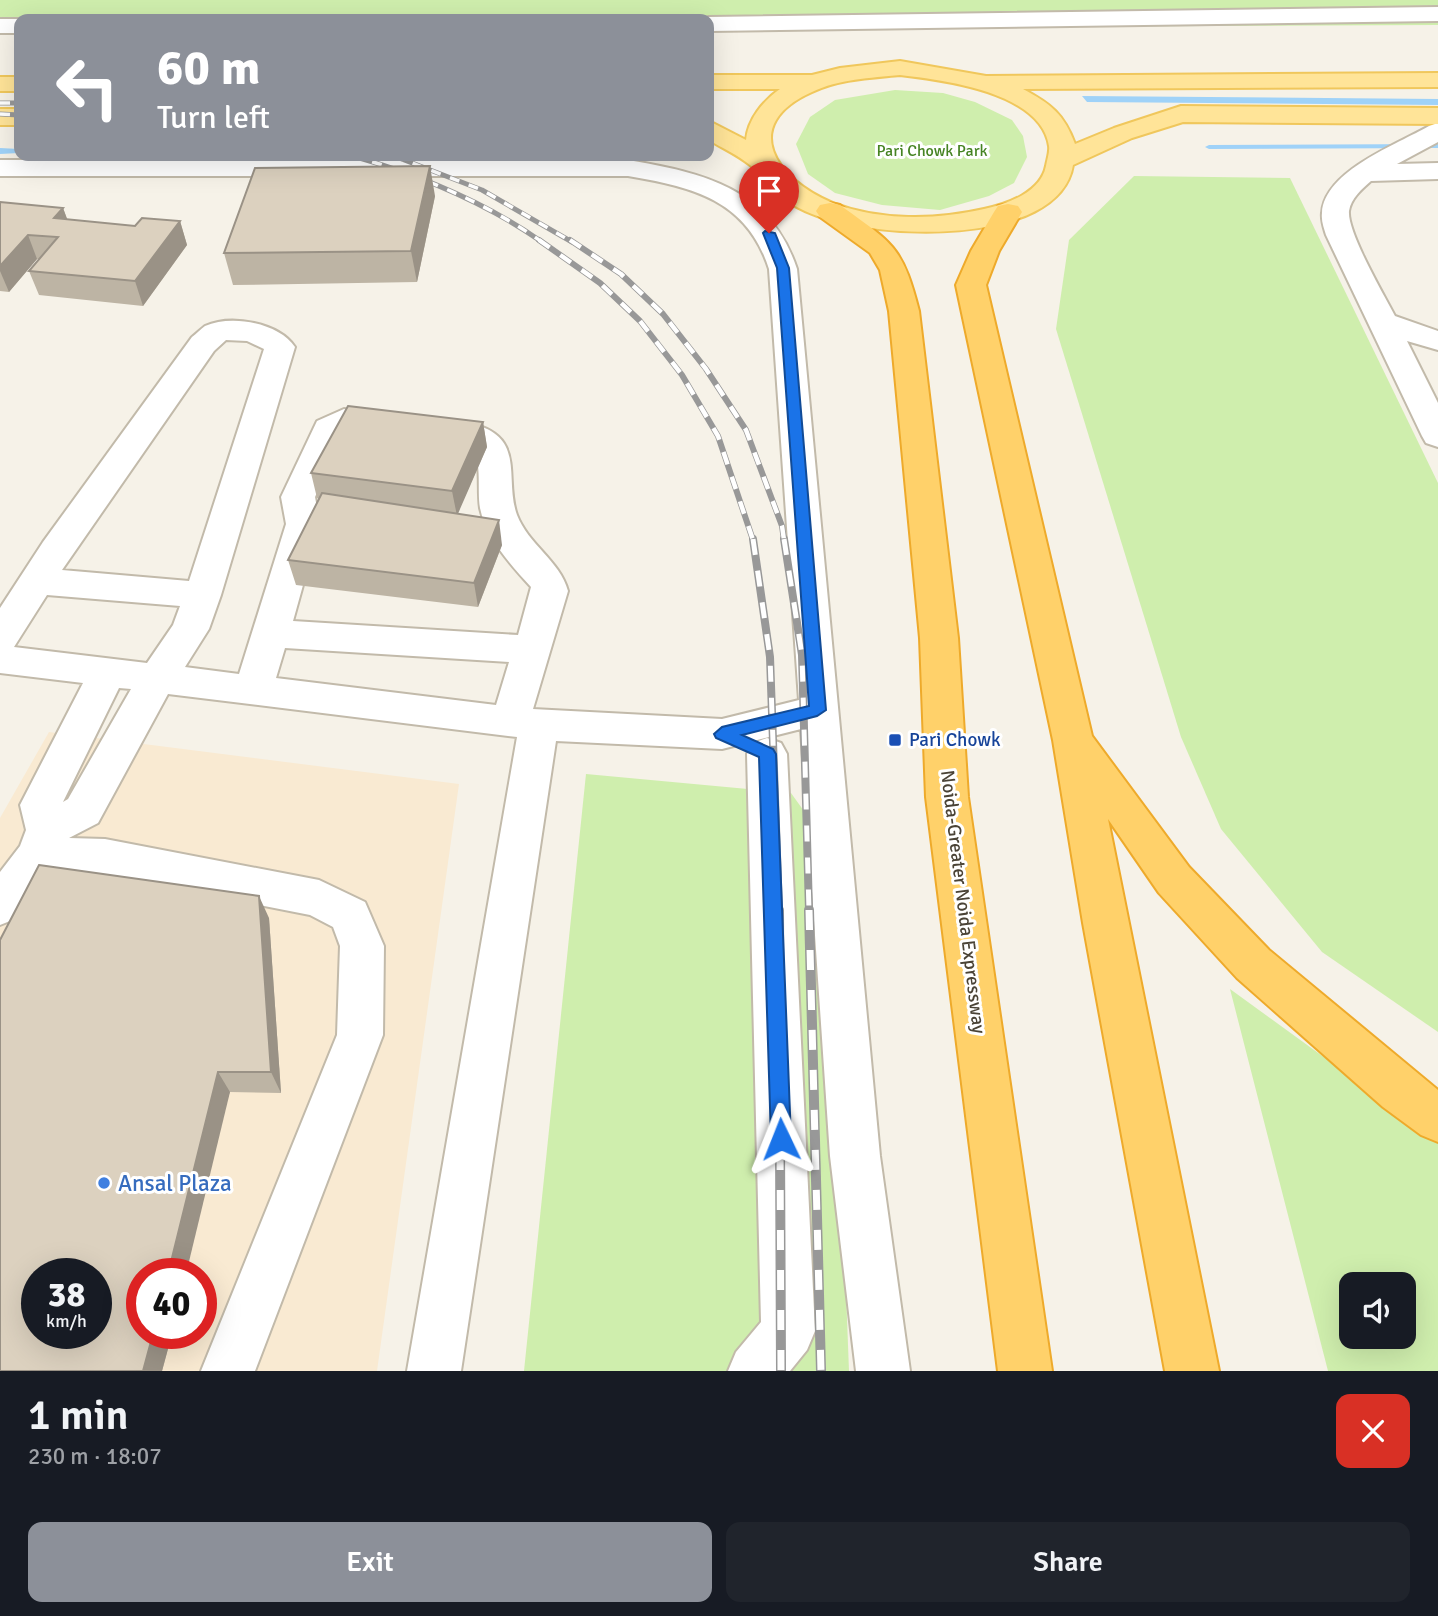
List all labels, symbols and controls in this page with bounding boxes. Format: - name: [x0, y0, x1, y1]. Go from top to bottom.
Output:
- text: 60 m: [157, 38, 260, 98]
- icon: left: [42, 42, 133, 133]
- text: Turn left: [157, 98, 270, 137]
- park label: Pari Chowk Park: [876, 141, 988, 161]
- pin: [739, 161, 799, 233]
- icon: arrive: [750, 172, 788, 210]
- place label: Pari Chowk: [909, 728, 1001, 752]
- marker: Pari Chowk: [887, 732, 903, 748]
- street label: Noida-Greater Noida Expressway: [935, 769, 991, 1035]
- position arrow: [744, 1102, 818, 1176]
- place label: Ansal Plaza: [118, 1169, 232, 1198]
- marker: Ansal Plaza: [96, 1175, 112, 1191]
- speed limit sign: 40: [126, 1258, 217, 1349]
- map controls: [1339, 1272, 1416, 1349]
- button: sound: [1339, 1272, 1416, 1349]
- text: 38: [48, 1273, 85, 1316]
- text: km/h: [46, 1310, 87, 1332]
- text: 1 min: [28, 1390, 129, 1441]
- button: close: [1336, 1394, 1410, 1468]
- text: 230 m · 18:07: [28, 1442, 162, 1471]
- button: Exit: [28, 1522, 712, 1602]
- button: Share: [726, 1522, 1410, 1602]

